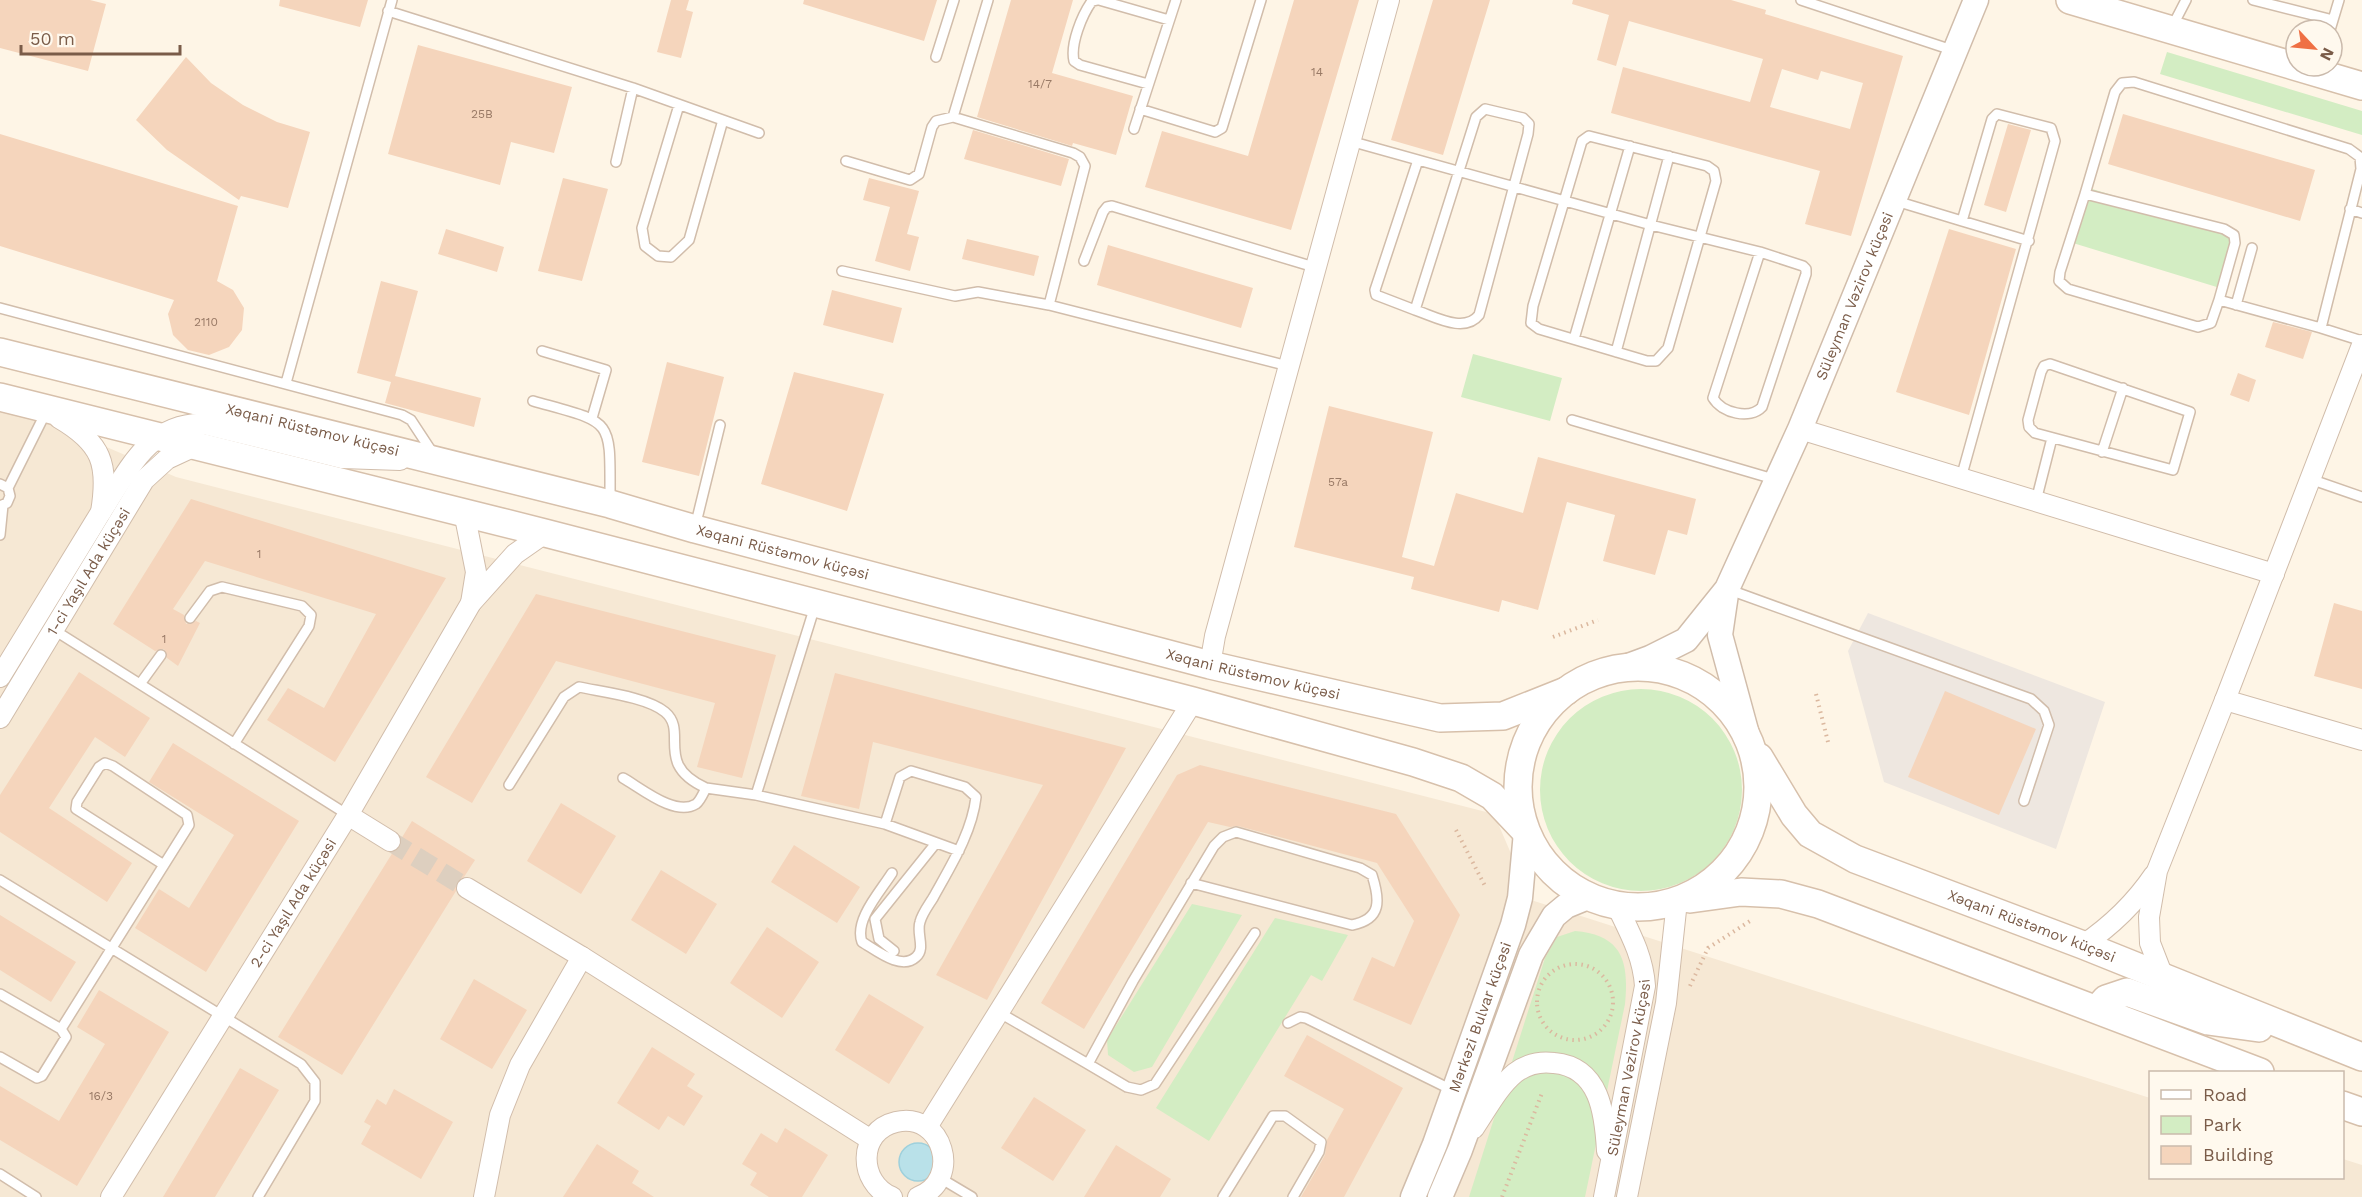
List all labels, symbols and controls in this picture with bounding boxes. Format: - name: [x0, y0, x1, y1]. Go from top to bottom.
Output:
- scale bar: [21, 18, 180, 56]
- north arrow: [2284, 18, 2344, 78]
- text: 50 m: [30, 28, 75, 49]
- text: N: [2316, 45, 2338, 64]
- house number: 14: [1311, 65, 1323, 79]
- house number: 14/7: [1028, 77, 1052, 91]
- house number: 25B: [471, 107, 493, 121]
- street label: Süleyman Vəzirov küçəsi: [1812, 209, 1897, 383]
- house number: 2110: [194, 315, 218, 329]
- street label: Xəqani Rüstəmov küçəsi: [224, 400, 401, 460]
- house number: 57a: [1328, 475, 1348, 489]
- street label: 1-ci Yaşıl Ada küçəsi: [43, 505, 134, 639]
- street label: Xəqani Rüstəmov küçəsi: [694, 521, 871, 584]
- house number: 1: [257, 547, 261, 561]
- house number: 1: [162, 632, 166, 646]
- street label: Xəqani Rüstəmov küçəsi: [1164, 645, 1342, 704]
- street label: 2-ci Yaşıl Ada küçəsi: [247, 835, 340, 971]
- street label: Xəqani Rüstəmov küçəsi: [1945, 886, 2118, 966]
- street label: Mərkəzi Bulvar küçəsi: [1445, 940, 1515, 1095]
- street label: Süleyman Vəzirov küçəsi: [1603, 978, 1654, 1157]
- legend: [2149, 1071, 2344, 1179]
- text: Road: [2203, 1084, 2247, 1105]
- house number: 16/3: [89, 1089, 113, 1103]
- text: Park: [2203, 1114, 2242, 1135]
- text: Building: [2203, 1144, 2273, 1165]

